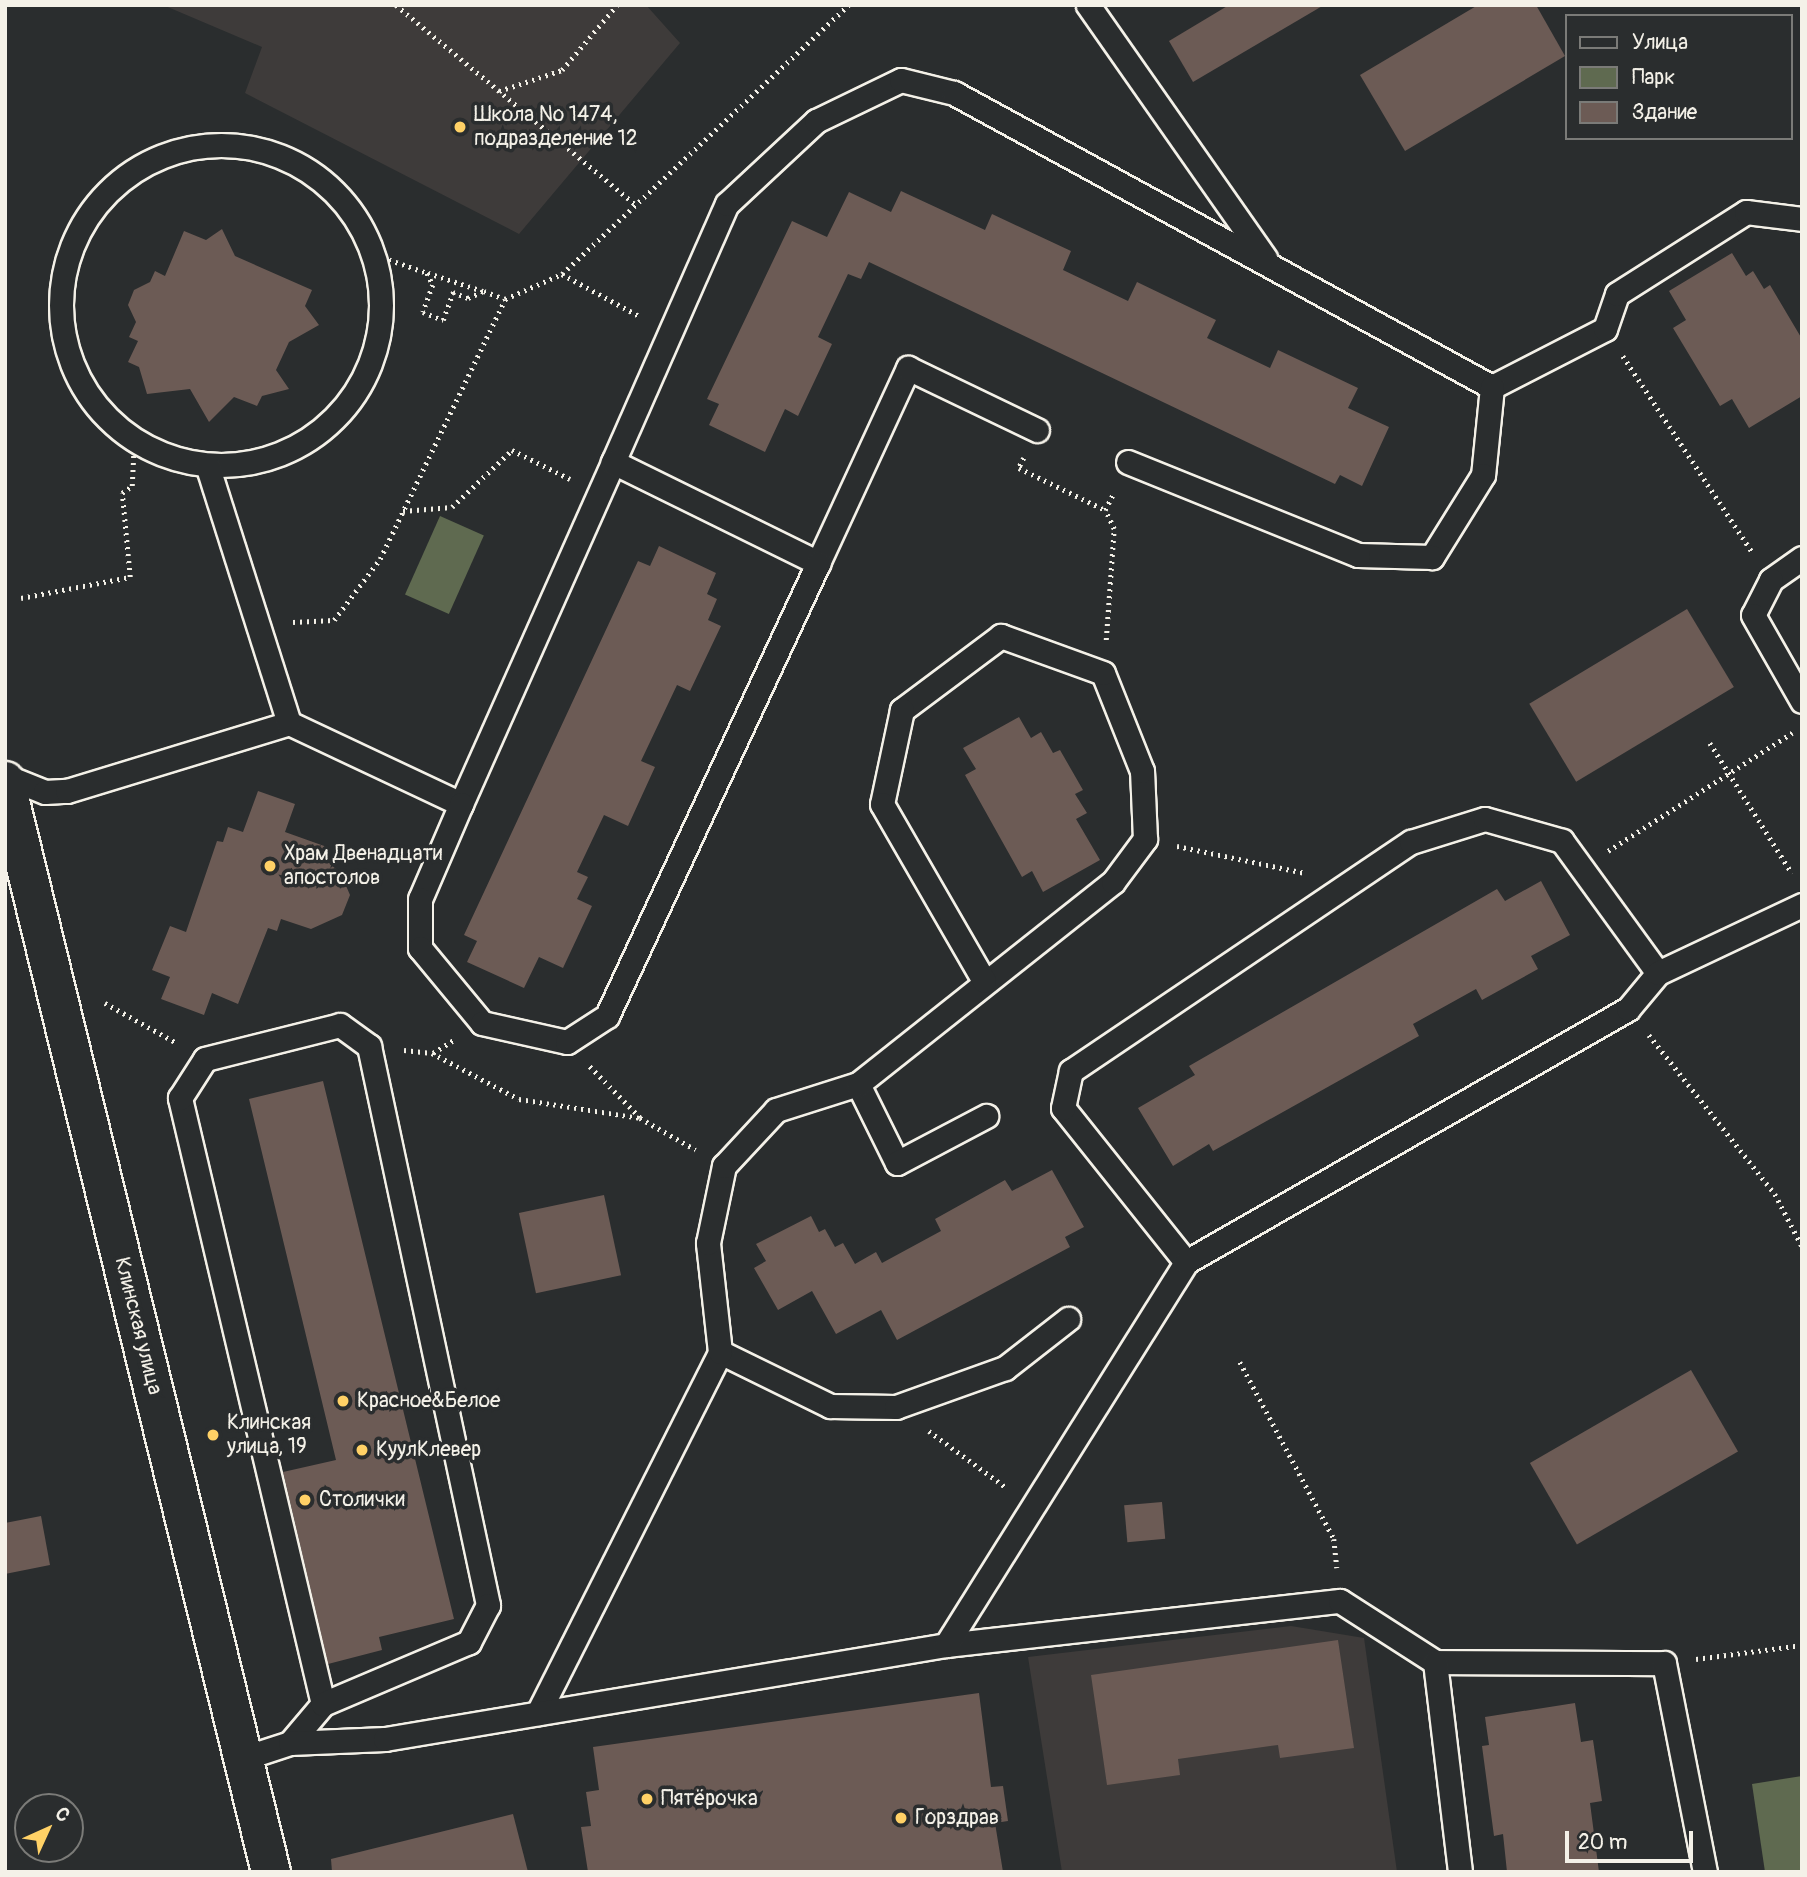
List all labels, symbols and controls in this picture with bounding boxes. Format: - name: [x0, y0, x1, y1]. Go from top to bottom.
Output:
- legend: [1566, 14, 1793, 140]
- text: Улица: [1632, 29, 1688, 56]
- text: Парк: [1632, 64, 1675, 91]
- text: Здание: [1632, 99, 1697, 126]
- place label: Школа № 1474, подразделение 12: [474, 102, 637, 152]
- marker: Школа № 1474, подразделение 12: [452, 119, 468, 135]
- place label: Храм Двенадцати апостолов: [284, 841, 442, 891]
- marker: Храм Двенадцати апостолов: [262, 858, 278, 874]
- street label: Клинская улица: [109, 1255, 167, 1397]
- place label: Красное&Белое: [357, 1388, 500, 1414]
- marker: Красное&Белое: [335, 1393, 351, 1409]
- place label: Клинская улица, 19: [227, 1410, 311, 1460]
- marker: Клинская улица, 19: [205, 1427, 221, 1443]
- place label: КуулКлевер: [376, 1437, 481, 1463]
- marker: КуулКлевер: [354, 1442, 370, 1458]
- place label: Столички: [319, 1487, 405, 1513]
- marker: Столички: [297, 1492, 313, 1508]
- place label: Пятёрочка: [661, 1786, 758, 1812]
- marker: Пятёрочка: [639, 1791, 655, 1807]
- north arrow: [14, 1793, 84, 1863]
- text: С: [50, 1802, 75, 1827]
- place label: Горздрав: [915, 1805, 999, 1831]
- marker: Горздрав: [893, 1810, 909, 1826]
- scale bar: [1569, 1818, 1697, 1862]
- text: 20 m: [1578, 1829, 1627, 1856]

